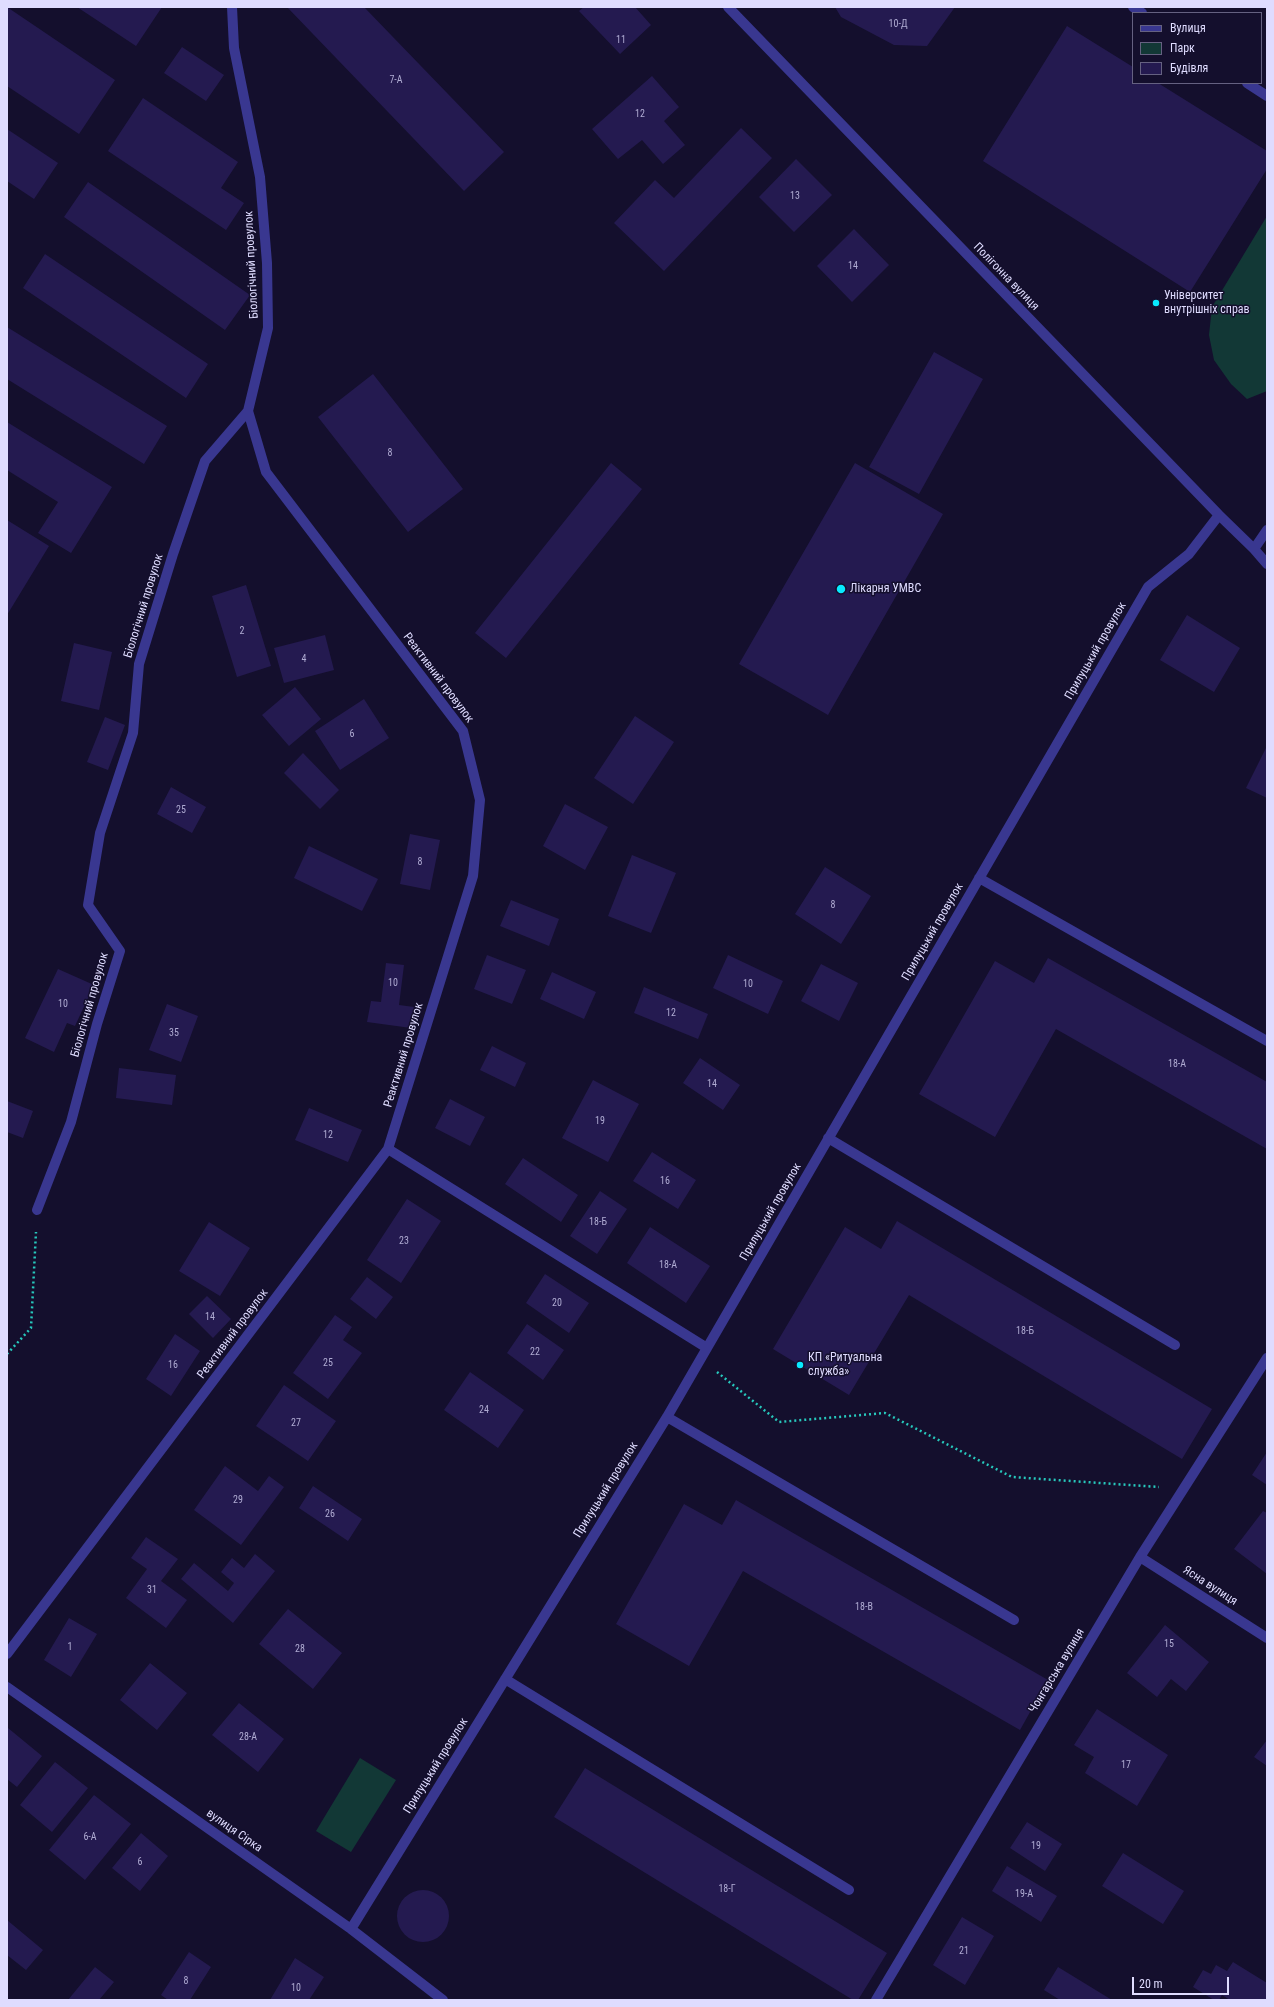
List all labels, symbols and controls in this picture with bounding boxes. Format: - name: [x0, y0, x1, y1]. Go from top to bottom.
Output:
- legend: [1132, 12, 1262, 84]
- house number: 10-Д: [889, 18, 907, 30]
- text: Вулиця: [1170, 21, 1206, 35]
- house number: 11: [616, 34, 626, 46]
- text: Парк: [1170, 41, 1195, 55]
- text: Будівля: [1170, 61, 1208, 75]
- house number: 7-А: [389, 74, 403, 86]
- house number: 12: [635, 108, 645, 120]
- house number: 13: [790, 190, 800, 202]
- street label: Біологічний провулок: [242, 211, 262, 319]
- street label: Полігонна вулиця: [970, 240, 1042, 314]
- house number: 14: [848, 260, 858, 272]
- place label: Університет внутрішніх справ: [1164, 289, 1250, 317]
- marker: Університет внутрішніх справ: [1151, 298, 1161, 308]
- house number: 8: [388, 447, 392, 459]
- street label: Біологічний провулок: [121, 552, 167, 660]
- place label: Лікарня УМВС: [850, 582, 921, 596]
- marker: Лікарня УМВС: [835, 583, 847, 595]
- street label: Прилуцький провулок: [1062, 600, 1130, 702]
- house number: 2: [240, 625, 244, 637]
- street label: Реактивний провулок: [400, 630, 476, 726]
- house number: 4: [302, 653, 306, 665]
- house number: 6: [350, 728, 354, 740]
- house number: 25: [176, 804, 186, 816]
- house number: 8: [418, 856, 422, 868]
- street label: Прилуцький провулок: [899, 881, 967, 983]
- house number: 8: [831, 899, 835, 911]
- street label: Біологічний провулок: [68, 951, 112, 1059]
- house number: 10: [388, 977, 398, 989]
- house number: 10: [743, 978, 753, 990]
- house number: 10: [58, 998, 68, 1010]
- street label: Реактивний провулок: [381, 1001, 427, 1109]
- house number: 12: [666, 1007, 676, 1019]
- house number: 35: [169, 1027, 179, 1039]
- house number: 18-А: [1168, 1058, 1186, 1070]
- house number: 14: [707, 1078, 717, 1090]
- house number: 19: [595, 1115, 605, 1127]
- house number: 12: [323, 1129, 333, 1141]
- street label: Прилуцький провулок: [737, 1161, 805, 1263]
- house number: 16: [660, 1175, 670, 1187]
- house number: 18-Б: [589, 1216, 607, 1228]
- house number: 23: [399, 1235, 409, 1247]
- house number: 18-А: [659, 1259, 677, 1271]
- street label: Реактивний провулок: [195, 1286, 271, 1382]
- house number: 20: [552, 1297, 562, 1309]
- house number: 14: [205, 1311, 215, 1323]
- house number: 18-Б: [1016, 1325, 1034, 1337]
- house number: 22: [530, 1346, 540, 1358]
- place label: КП «Ритуальна служба»: [808, 1351, 882, 1379]
- house number: 25: [323, 1357, 333, 1369]
- house number: 16: [168, 1359, 178, 1371]
- marker: КП «Ритуальна служба»: [795, 1360, 805, 1370]
- house number: 24: [479, 1404, 489, 1416]
- house number: 27: [291, 1417, 301, 1429]
- street label: Прилуцький провулок: [571, 1440, 641, 1540]
- house number: 29: [233, 1494, 243, 1506]
- house number: 26: [325, 1508, 335, 1520]
- street label: Ясна вулиця: [1180, 1563, 1240, 1609]
- house number: 31: [147, 1584, 157, 1596]
- house number: 18-В: [855, 1601, 873, 1613]
- street label: Чонгарська вулиця: [1026, 1626, 1088, 1716]
- house number: 15: [1164, 1638, 1174, 1650]
- house number: 1: [68, 1641, 72, 1653]
- house number: 28: [295, 1643, 305, 1655]
- street label: Прилуцький провулок: [401, 1716, 471, 1816]
- house number: 28-А: [239, 1731, 257, 1743]
- house number: 17: [1121, 1759, 1131, 1771]
- street label: вулиця Сірка: [203, 1807, 265, 1855]
- house number: 6-А: [83, 1831, 97, 1843]
- house number: 19: [1031, 1840, 1041, 1852]
- house number: 6: [138, 1856, 142, 1868]
- house number: 18-Г: [718, 1883, 736, 1895]
- house number: 19-А: [1015, 1888, 1033, 1900]
- house number: 21: [959, 1945, 969, 1957]
- scale bar: [1134, 1969, 1231, 1995]
- house number: 8: [184, 1975, 188, 1987]
- text: 20 m: [1139, 1977, 1163, 1991]
- house number: 10: [291, 1982, 301, 1994]

